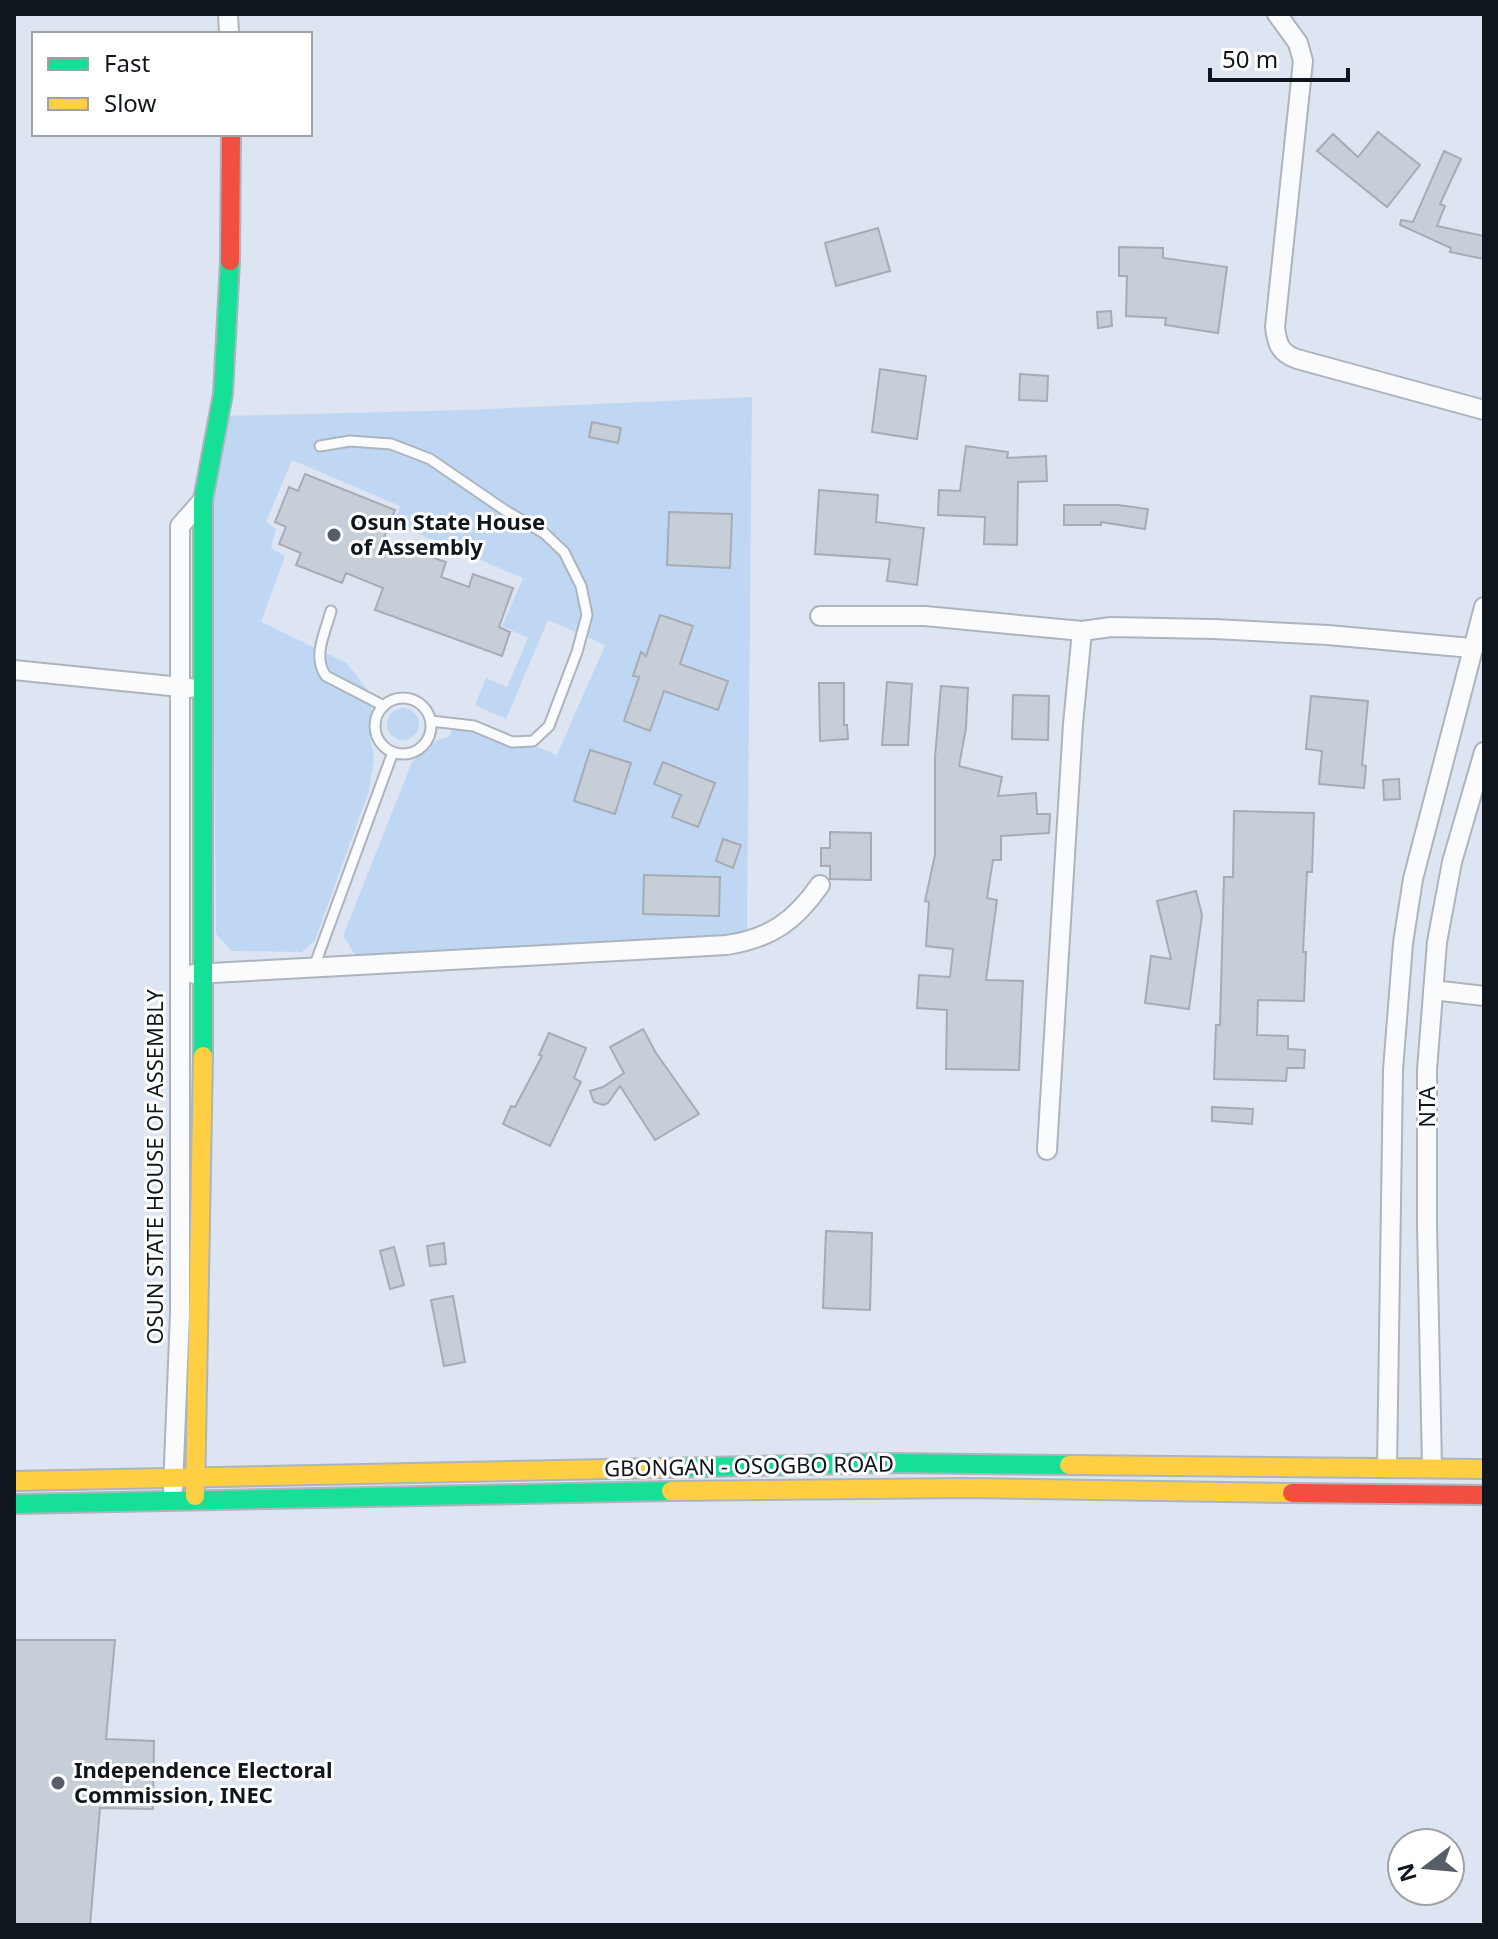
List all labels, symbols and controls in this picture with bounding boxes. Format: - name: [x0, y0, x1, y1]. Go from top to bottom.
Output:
- legend: [32, 32, 312, 136]
- scale bar: [1210, 32, 1348, 82]
- text: 50 m: [1222, 42, 1278, 75]
- text: Fast: [104, 46, 150, 79]
- text: Slow: [104, 86, 156, 119]
- place label: Osun State House of Assembly: [350, 506, 545, 561]
- marker: Osun State House of Assembly: [325, 526, 343, 544]
- street label: OSUN STATE HOUSE OF ASSEMBLY: [139, 989, 169, 1345]
- street label: NTA: [1411, 1085, 1441, 1128]
- street label: GBONGAN - OSOGBO ROAD: [604, 1447, 894, 1483]
- place label: Independence Electoral Commission, INEC: [74, 1754, 333, 1809]
- marker: Independence Electoral Commission, INEC: [49, 1774, 67, 1792]
- north arrow: [1386, 1827, 1466, 1907]
- text: N: [1389, 1860, 1423, 1886]

